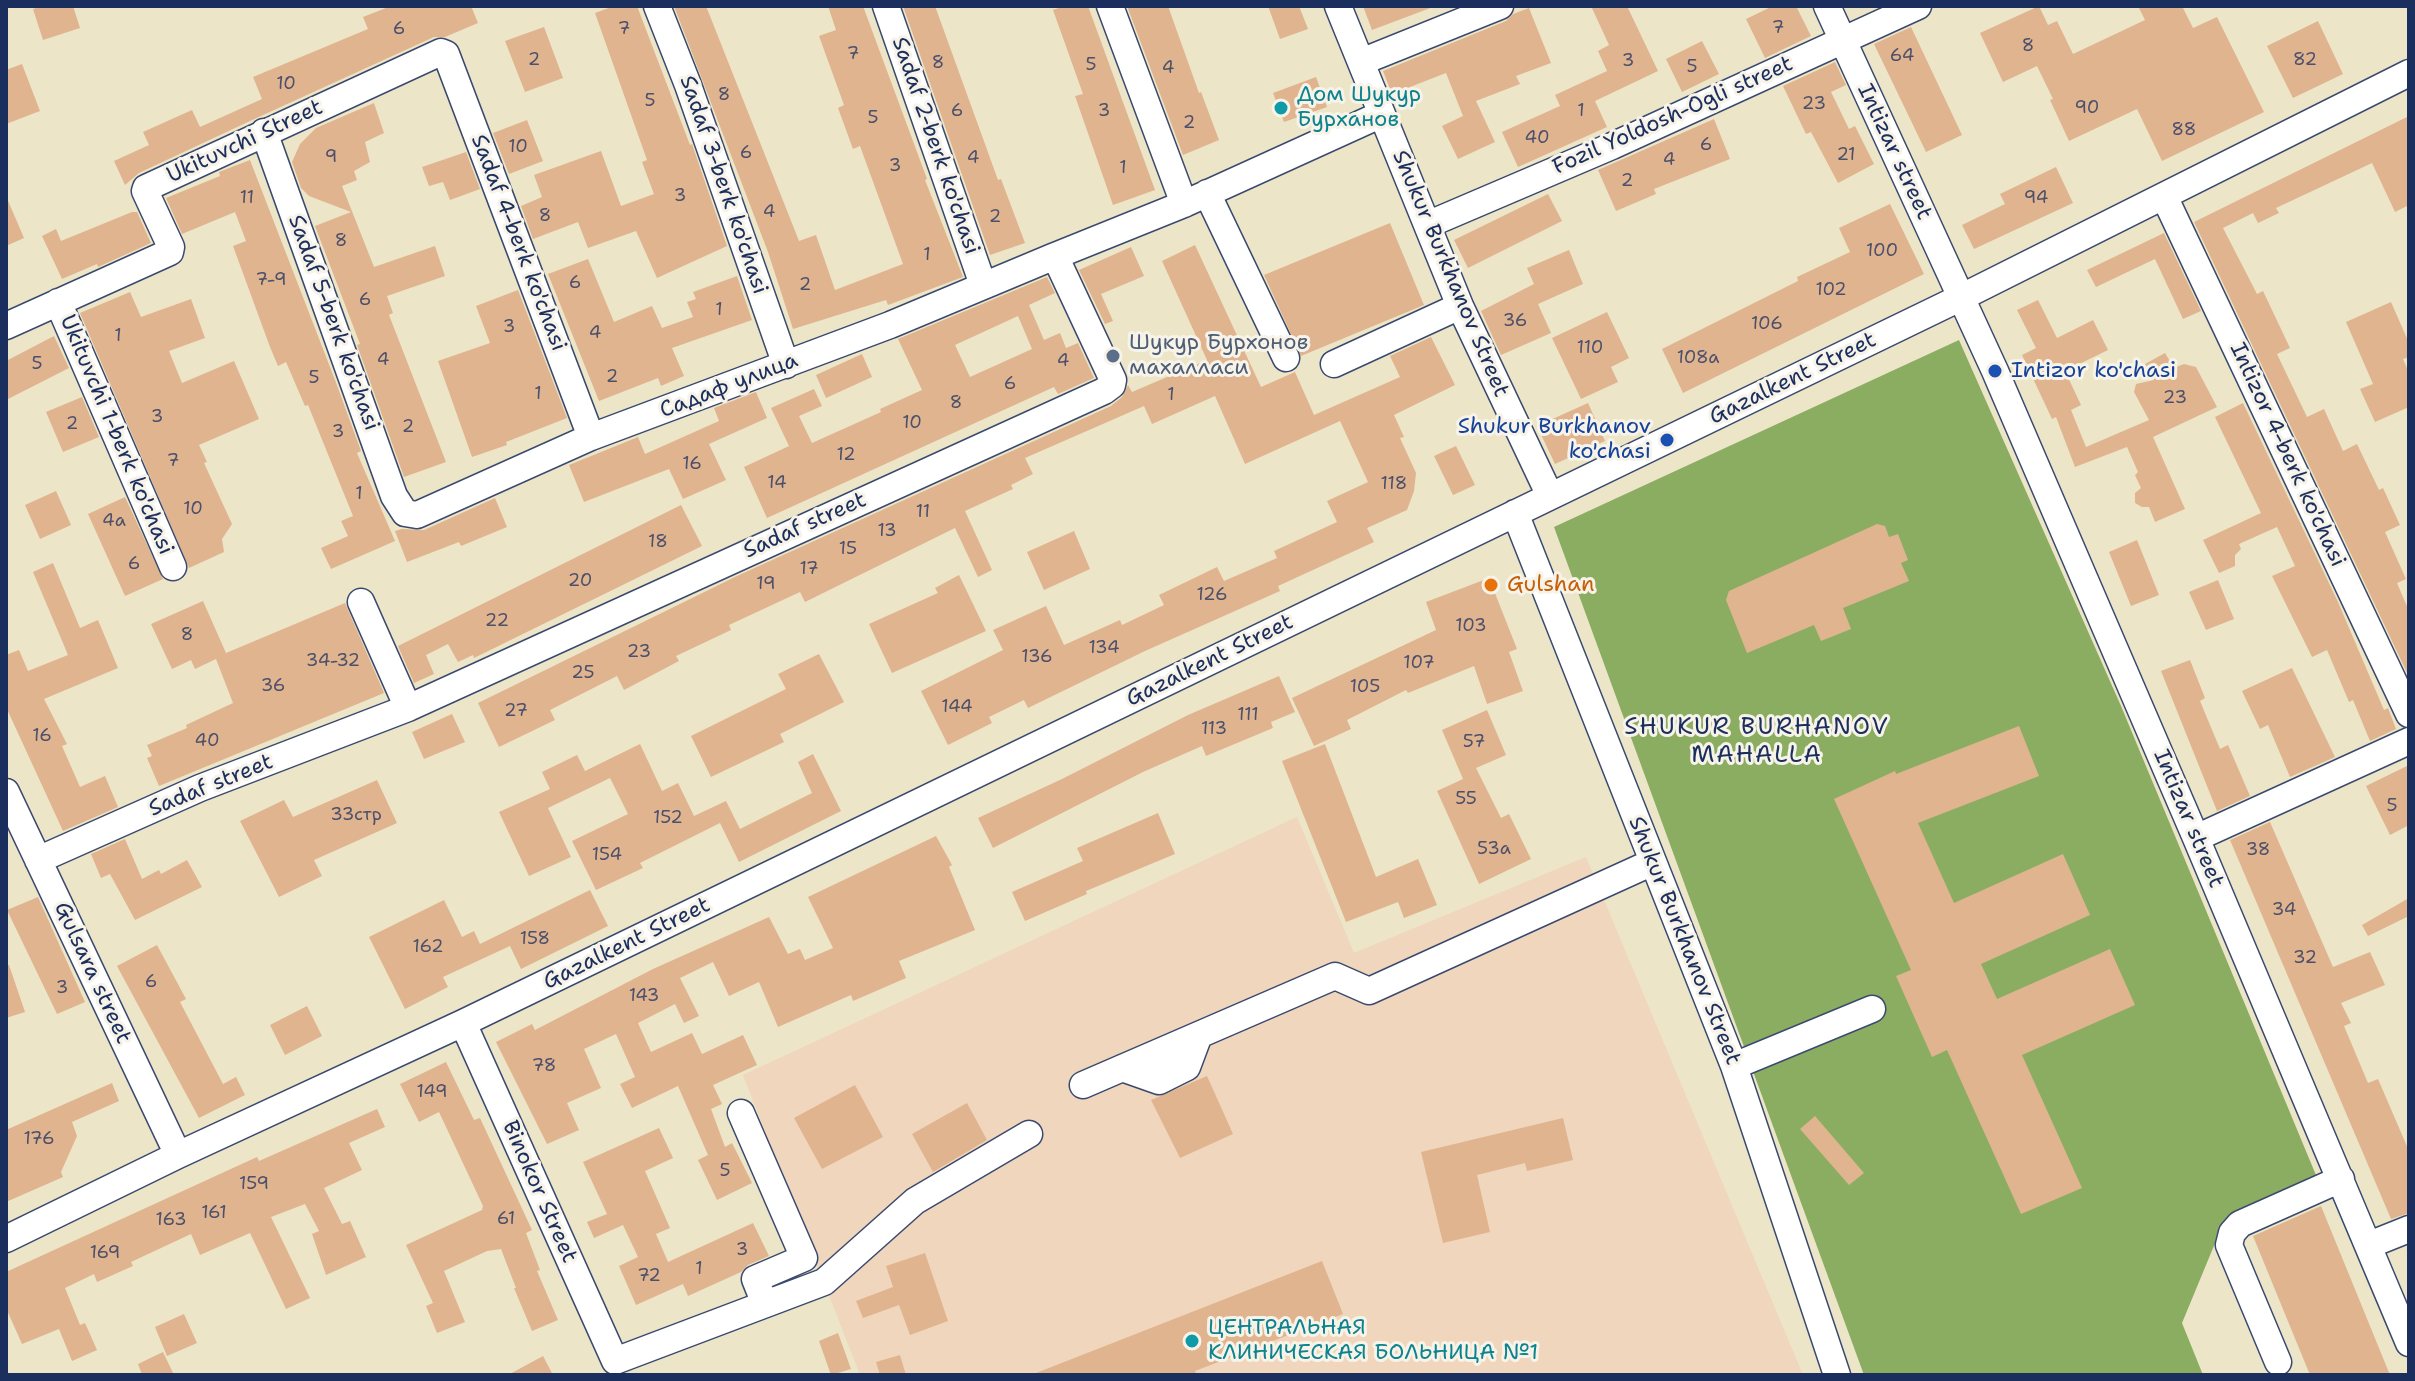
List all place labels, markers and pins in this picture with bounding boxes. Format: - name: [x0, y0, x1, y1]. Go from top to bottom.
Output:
- place label: Дом Шукур Бурханов: [1297, 82, 1421, 134]
- marker: Дом Шукур Бурханов: [1272, 99, 1290, 117]
- place label: Шукур Бурхонов махалласи: [1129, 330, 1308, 382]
- marker: Шукур Бурхонов махалласи: [1104, 347, 1122, 365]
- place label: Intizor ko'chasi: [2011, 358, 2176, 384]
- marker: Intizor ko'chasi: [1986, 362, 2004, 380]
- place label: Shukur Burkhanov ko'chasi: [1458, 414, 1651, 466]
- marker: Shukur Burkhanov ko'chasi: [1658, 431, 1676, 449]
- place label: Gulshan: [1507, 572, 1594, 598]
- marker: Gulshan: [1482, 576, 1500, 594]
- place label: ЦЕНТРАЛЬНАЯ КЛИНИЧЕСКАЯ БОЛЬНИЦА №1: [1208, 1315, 1538, 1366]
- marker: ЦЕНТРАЛЬНАЯ КЛИНИЧЕСКАЯ БОЛЬНИЦА №1: [1183, 1332, 1201, 1350]

